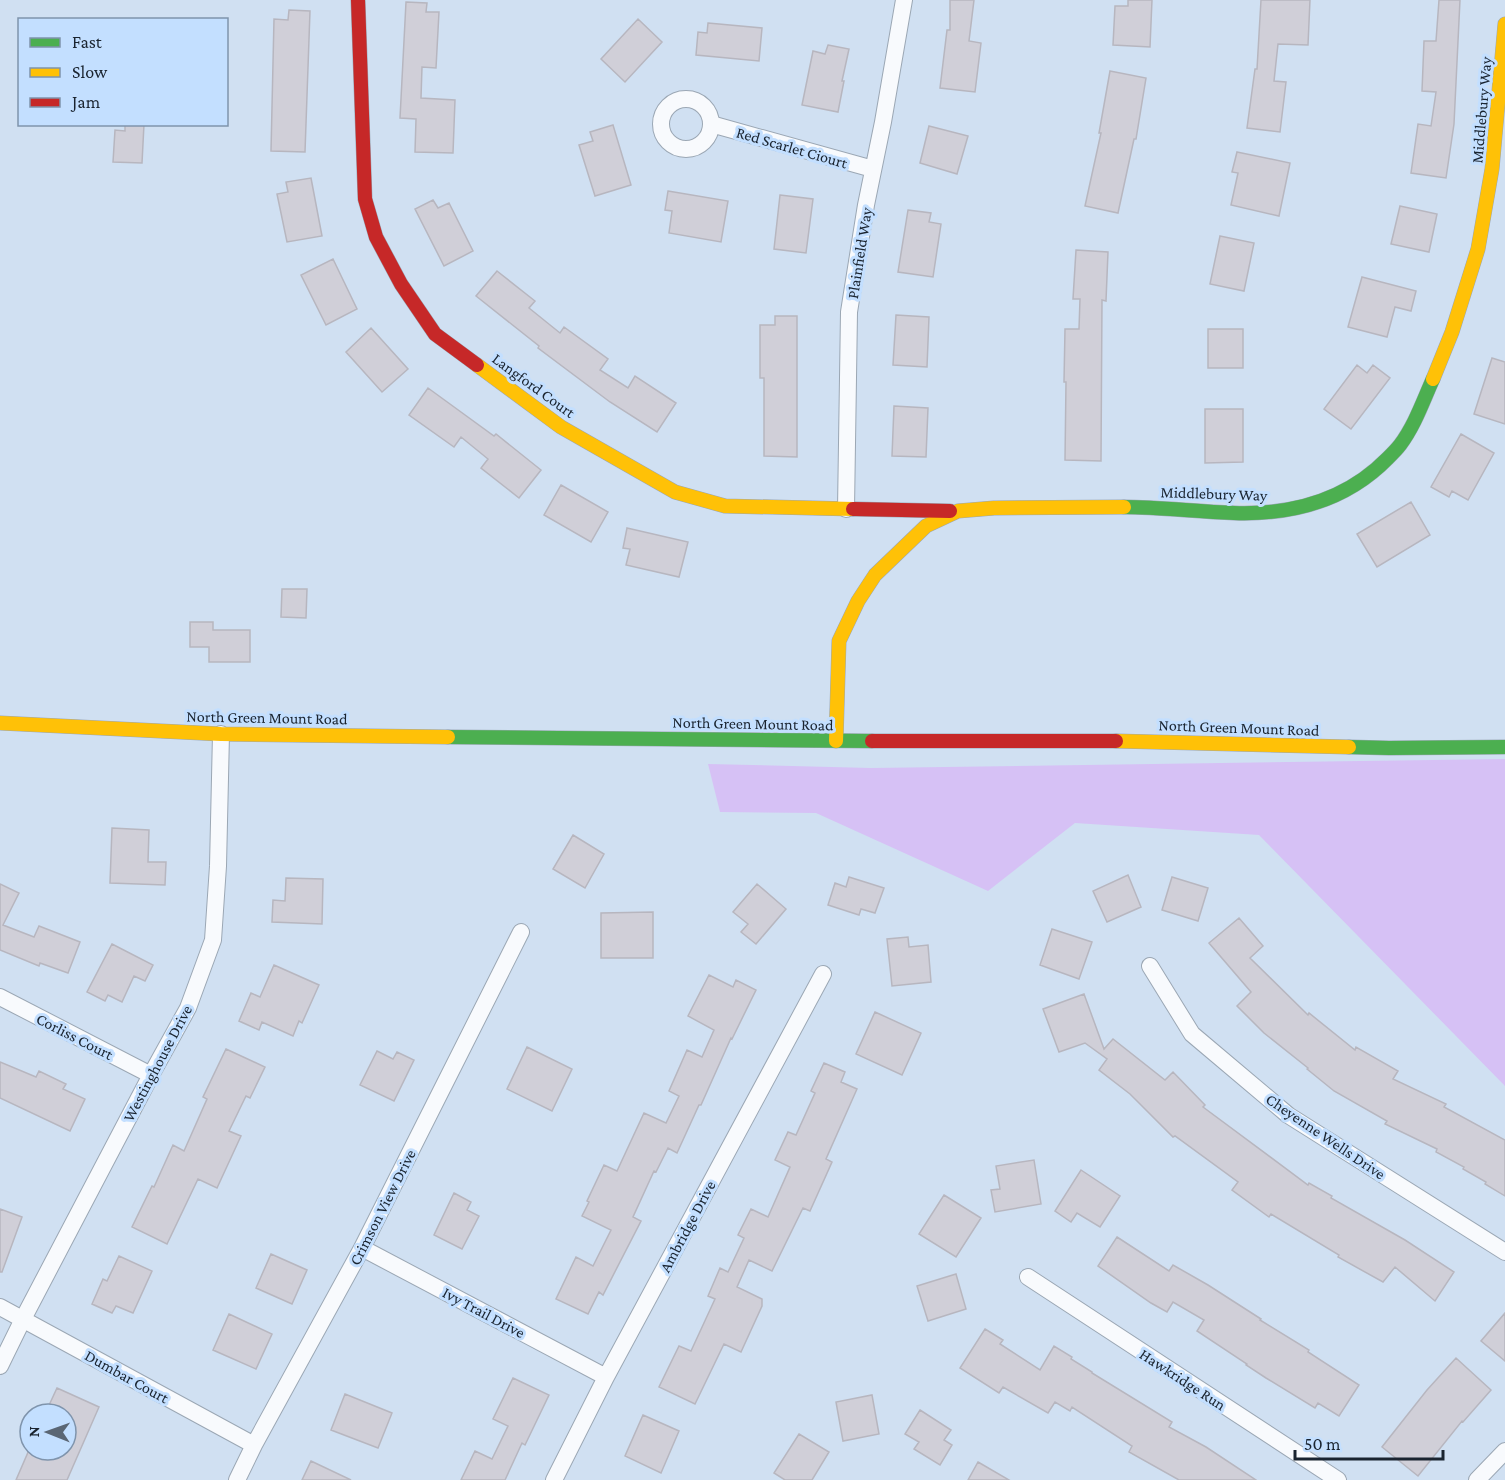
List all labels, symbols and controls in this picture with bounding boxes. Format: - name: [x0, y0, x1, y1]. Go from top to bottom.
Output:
- legend: [18, 18, 228, 126]
- text: Fast: [72, 32, 103, 52]
- street label: Middlebury Way: [1468, 55, 1496, 164]
- text: Slow: [72, 62, 108, 82]
- text: Jam: [70, 92, 101, 112]
- street label: Red Scarlet Ciourt: [734, 123, 850, 172]
- street label: Plainfield Way: [844, 206, 876, 300]
- street label: Langford Court: [489, 350, 579, 422]
- street label: Middlebury Way: [1160, 483, 1268, 505]
- street label: North Green Mount Road: [186, 708, 348, 727]
- street label: North Green Mount Road: [672, 714, 834, 733]
- street label: North Green Mount Road: [1158, 716, 1320, 739]
- street label: Westinghouse Drive: [120, 1002, 196, 1125]
- street label: Corliss Court: [34, 1010, 116, 1063]
- street label: Cheyenne Wells Drive: [1262, 1090, 1389, 1183]
- street label: Crimson View Drive: [346, 1147, 419, 1268]
- street label: Ambridge Drive: [656, 1178, 720, 1275]
- street label: Ivy Trail Drive: [439, 1284, 528, 1342]
- street label: Hawkridge Run: [1136, 1345, 1229, 1415]
- street label: Dumbar Court: [82, 1346, 172, 1407]
- north arrow: [18, 1402, 78, 1462]
- scale bar: [1295, 1423, 1444, 1461]
- text: N: [25, 1426, 42, 1437]
- text: 50 m: [1304, 1434, 1341, 1454]

